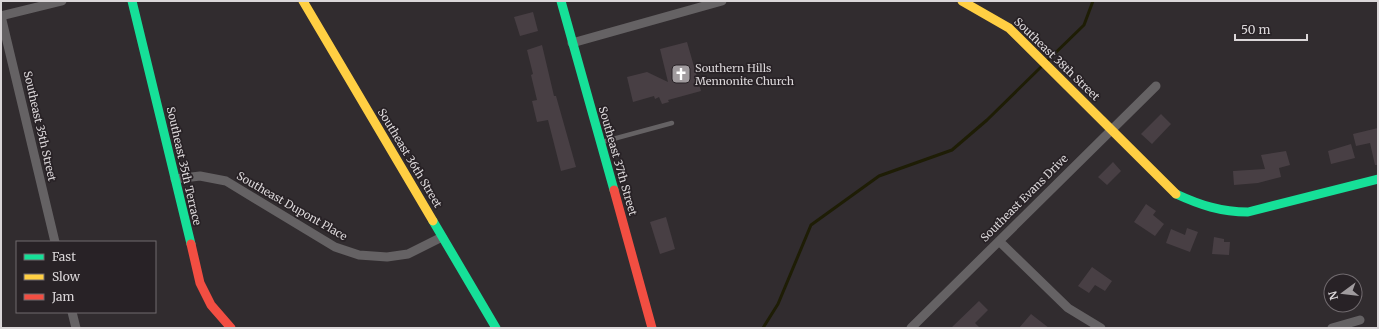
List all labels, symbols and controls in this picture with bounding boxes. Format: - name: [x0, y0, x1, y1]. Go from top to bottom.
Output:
- street label: Southeast 38th Street: [1011, 15, 1103, 104]
- scale bar: [1235, 16, 1307, 42]
- text: 50 m: [1241, 22, 1270, 37]
- place label: Southern Hills Mennonite Church: [695, 61, 795, 88]
- church icon: Southern Hills Mennonite Church: [670, 63, 692, 85]
- street label: Southeast 35th Street: [21, 70, 60, 183]
- street label: Southeast 35th Terrace: [164, 105, 205, 227]
- street label: Southeast 37th Street: [596, 105, 640, 218]
- street label: Southeast 36th Street: [375, 106, 446, 211]
- street label: Southeast Evans Drive: [977, 151, 1071, 245]
- street label: Southeast Dupont Place: [234, 169, 350, 244]
- legend: [16, 241, 156, 313]
- text: Fast: [52, 249, 76, 264]
- text: Slow: [52, 269, 81, 284]
- north arrow: [1323, 273, 1363, 313]
- text: Jam: [51, 289, 75, 304]
- text: N: [1325, 289, 1341, 302]

